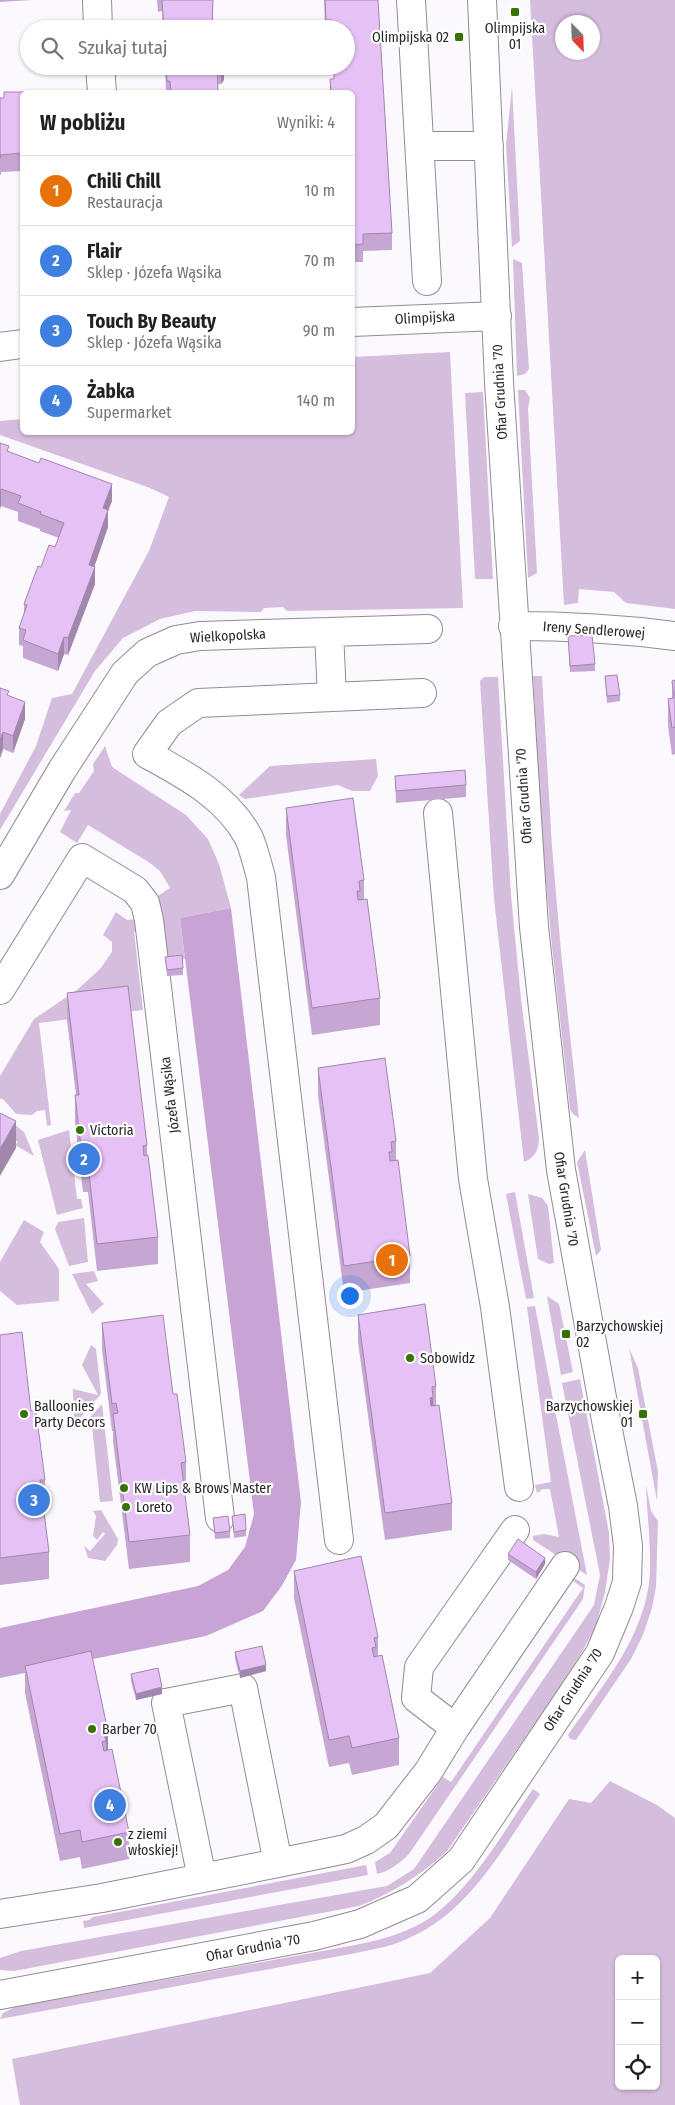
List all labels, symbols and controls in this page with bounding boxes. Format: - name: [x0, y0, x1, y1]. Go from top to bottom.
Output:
- marker: Olimpijska 01: [509, 6, 521, 18]
- north arrow: [555, 15, 600, 60]
- search box: [20, 20, 355, 75]
- place label: Olimpijska 01: [485, 20, 545, 53]
- place label: Olimpijska 02: [372, 29, 449, 46]
- marker: Olimpijska 02: [453, 31, 465, 43]
- icon: search: [38, 34, 66, 62]
- text: Szukaj tutaj: [78, 36, 168, 59]
- text: W pobliżu: [40, 110, 125, 136]
- text: Wyniki: 4: [277, 113, 335, 132]
- text: Chili Chill: [87, 170, 161, 193]
- text: 1: [53, 181, 59, 200]
- text: 10 m: [304, 181, 335, 200]
- text: Restauracja: [87, 193, 163, 212]
- text: Flair: [87, 240, 122, 263]
- text: 2: [52, 251, 60, 270]
- text: 70 m: [304, 251, 335, 270]
- text: Sklep · Józefa Wąsika: [87, 263, 222, 282]
- street label: Olimpijska: [394, 308, 456, 328]
- text: Touch By Beauty: [87, 310, 216, 333]
- text: 3: [52, 321, 60, 340]
- text: 90 m: [303, 321, 335, 340]
- text: Sklep · Józefa Wąsika: [87, 333, 222, 352]
- street label: Ofiar Grudnia '70: [489, 344, 511, 440]
- text: Żabka: [87, 380, 135, 403]
- text: 4: [52, 391, 60, 410]
- text: 140 m: [297, 391, 335, 410]
- text: Supermarket: [87, 403, 171, 422]
- street label: Ireny Sendlerowej: [542, 618, 646, 642]
- street label: Wielkopolska: [190, 626, 267, 646]
- street label: Ofiar Grudnia '70: [512, 748, 536, 844]
- street label: Józefa Wąsika: [157, 1056, 183, 1134]
- place label: Victoria: [90, 1122, 134, 1139]
- marker: Victoria: [74, 1124, 86, 1136]
- pin: 2: [68, 1140, 100, 1178]
- street label: Ofiar Grudnia '70: [550, 1150, 582, 1248]
- pin: 1: [376, 1241, 408, 1279]
- your location: [337, 1283, 363, 1309]
- place label: Barzychowskiej 02: [576, 1318, 663, 1351]
- marker: Barzychowskiej 02: [560, 1328, 572, 1340]
- place label: Sobowidz: [420, 1350, 475, 1367]
- marker: Sobowidz: [404, 1352, 416, 1364]
- place label: Balloonies Party Decors: [34, 1398, 105, 1431]
- place label: Barzychowskiej 01: [546, 1398, 633, 1431]
- marker: Balloonies Party Decors: [18, 1408, 30, 1420]
- marker: Barzychowskiej 01: [637, 1408, 649, 1420]
- place label: KW Lips & Brows Master: [134, 1480, 271, 1497]
- pin: 3: [18, 1481, 50, 1519]
- marker: KW Lips & Brows Master: [118, 1482, 130, 1494]
- place label: Loreto: [136, 1499, 172, 1516]
- marker: Loreto: [120, 1501, 132, 1513]
- street label: Ofiar Grudnia '70: [540, 1645, 606, 1735]
- place label: Barber 70: [102, 1721, 157, 1738]
- marker: Barber 70: [86, 1723, 98, 1735]
- pin: 4: [94, 1786, 126, 1824]
- place label: z ziemi włoskiej!: [128, 1826, 178, 1859]
- marker: z ziemi włoskiej!: [112, 1836, 124, 1848]
- street label: Ofiar Grudnia '70: [204, 1931, 302, 1965]
- map controls: [615, 1955, 660, 2090]
- button: +: [615, 1955, 660, 2000]
- button: −: [615, 2000, 660, 2045]
- button: locate: [615, 2045, 660, 2090]

